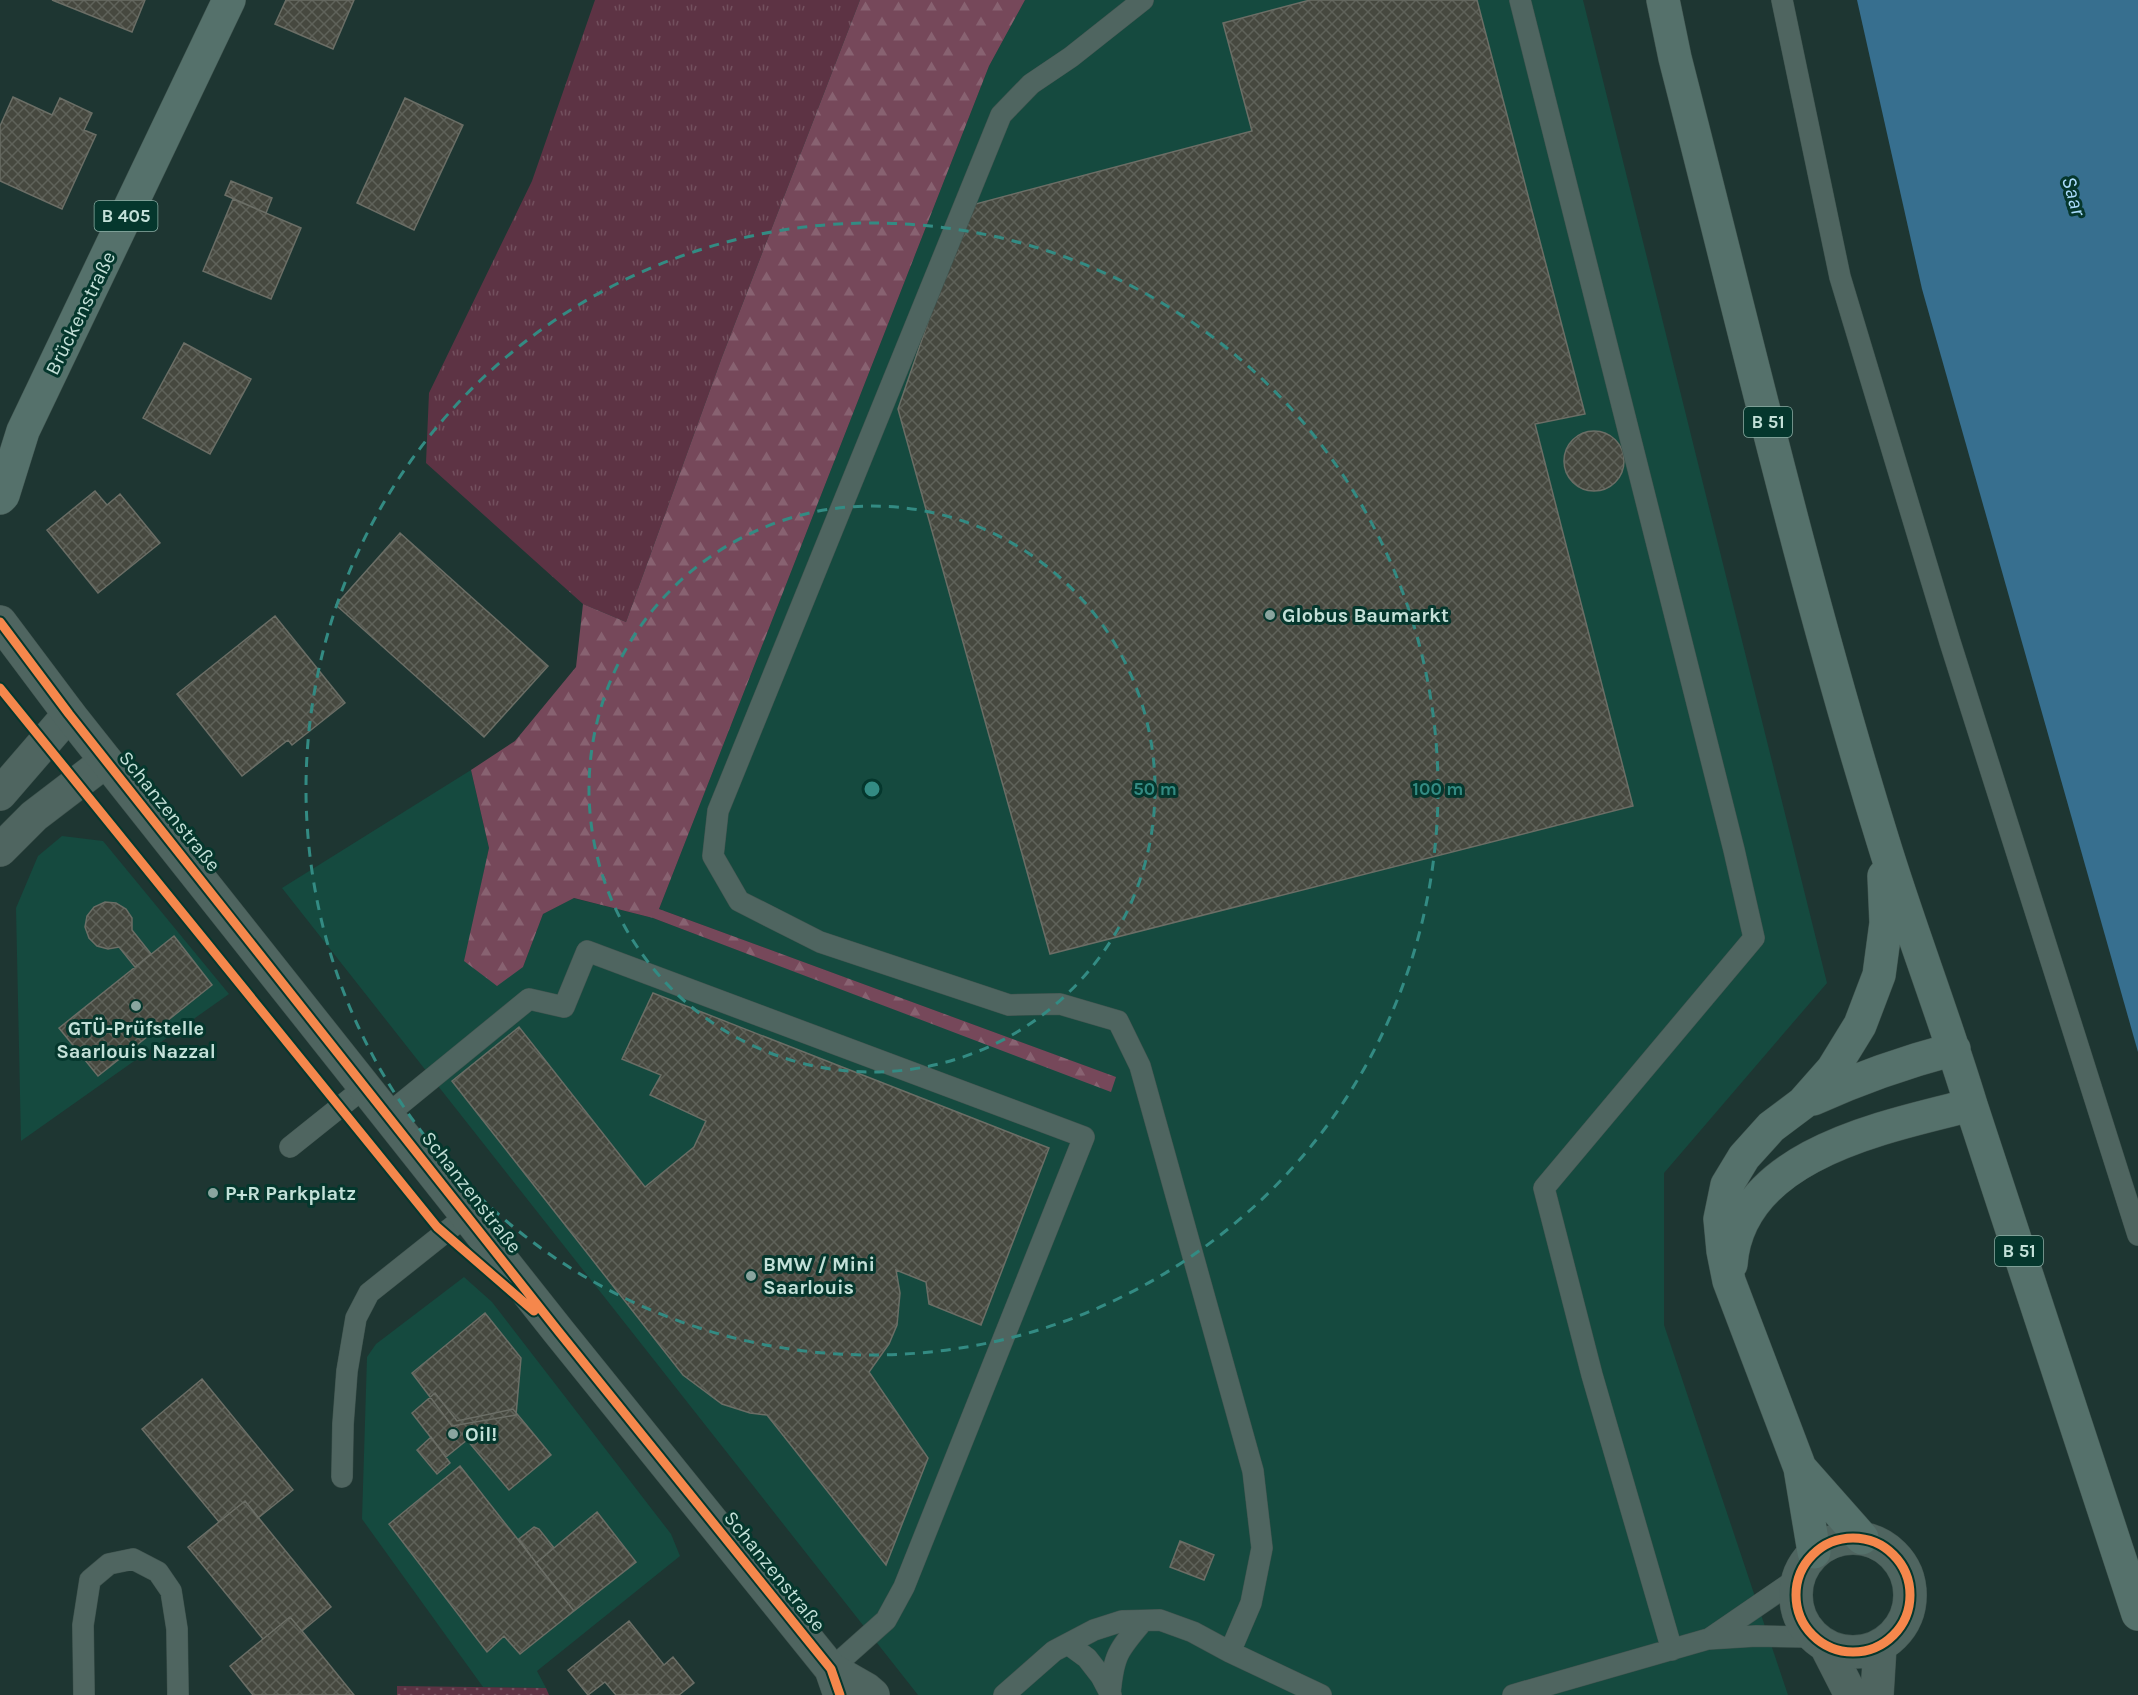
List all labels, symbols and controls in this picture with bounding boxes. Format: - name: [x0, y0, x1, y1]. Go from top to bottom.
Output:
- water label: Saar: [2057, 174, 2091, 219]
- road number: B 405: [94, 201, 158, 231]
- street label: Brückenstraße: [41, 248, 120, 379]
- road number: B 51: [1744, 407, 1792, 437]
- place label: Globus Baumarkt: [1282, 604, 1449, 627]
- marker: Globus Baumarkt: [1263, 608, 1277, 622]
- street label: Schanzenstraße: [114, 746, 225, 876]
- text: 50 m: [1133, 778, 1177, 800]
- text: 100 m: [1413, 778, 1463, 800]
- centre of rings: [862, 779, 882, 799]
- marker: GTÜ-Prüfstelle Saarlouis Nazzal: [129, 999, 143, 1013]
- place label: GTÜ-Prüfstelle Saarlouis Nazzal: [56, 1017, 216, 1063]
- street label: Schanzenstraße: [417, 1127, 526, 1258]
- place label: P+R Parkplatz: [225, 1182, 356, 1205]
- marker: P+R Parkplatz: [206, 1186, 220, 1200]
- road number: B 51: [1995, 1236, 2043, 1266]
- place label: BMW / Mini Saarlouis: [763, 1253, 875, 1299]
- marker: BMW / Mini Saarlouis: [744, 1269, 758, 1283]
- place label: Oil!: [465, 1423, 497, 1446]
- marker: Oil!: [446, 1427, 460, 1441]
- street label: Schanzenstraße: [719, 1506, 830, 1636]

